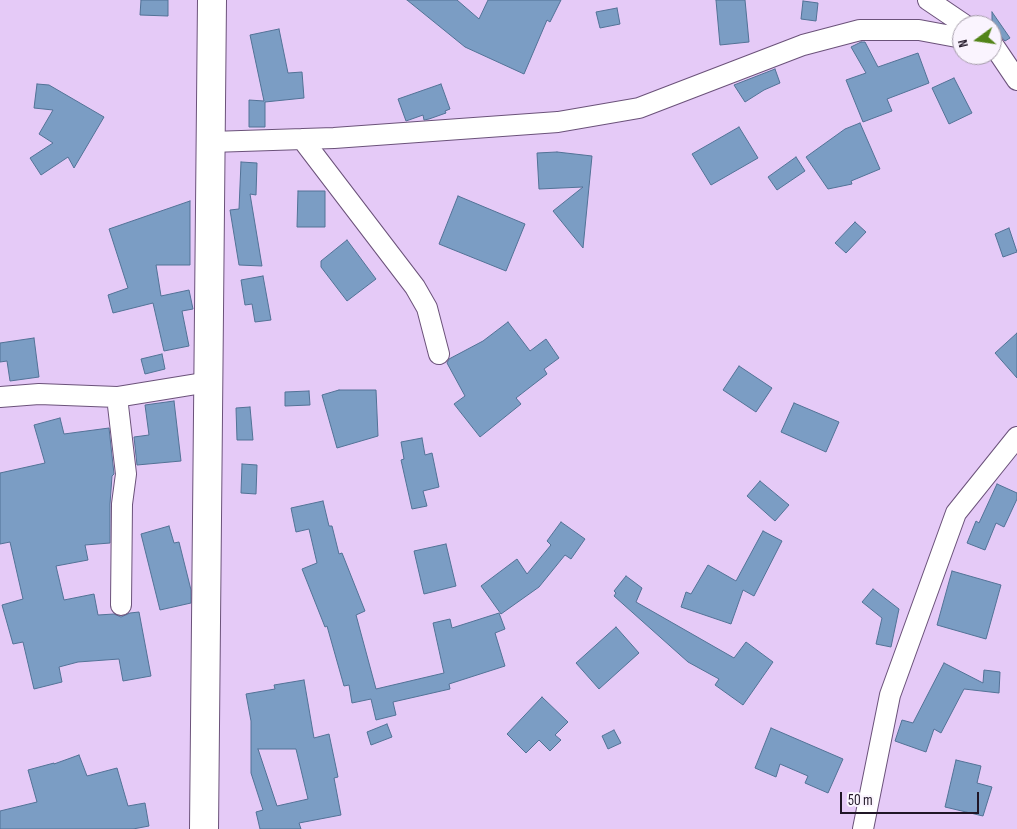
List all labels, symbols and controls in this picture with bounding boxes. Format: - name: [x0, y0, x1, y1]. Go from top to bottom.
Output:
- north arrow: [952, 15, 1002, 65]
- text: N: [954, 38, 972, 49]
- scale bar: [842, 782, 981, 814]
- text: 50 m: [848, 791, 873, 810]

